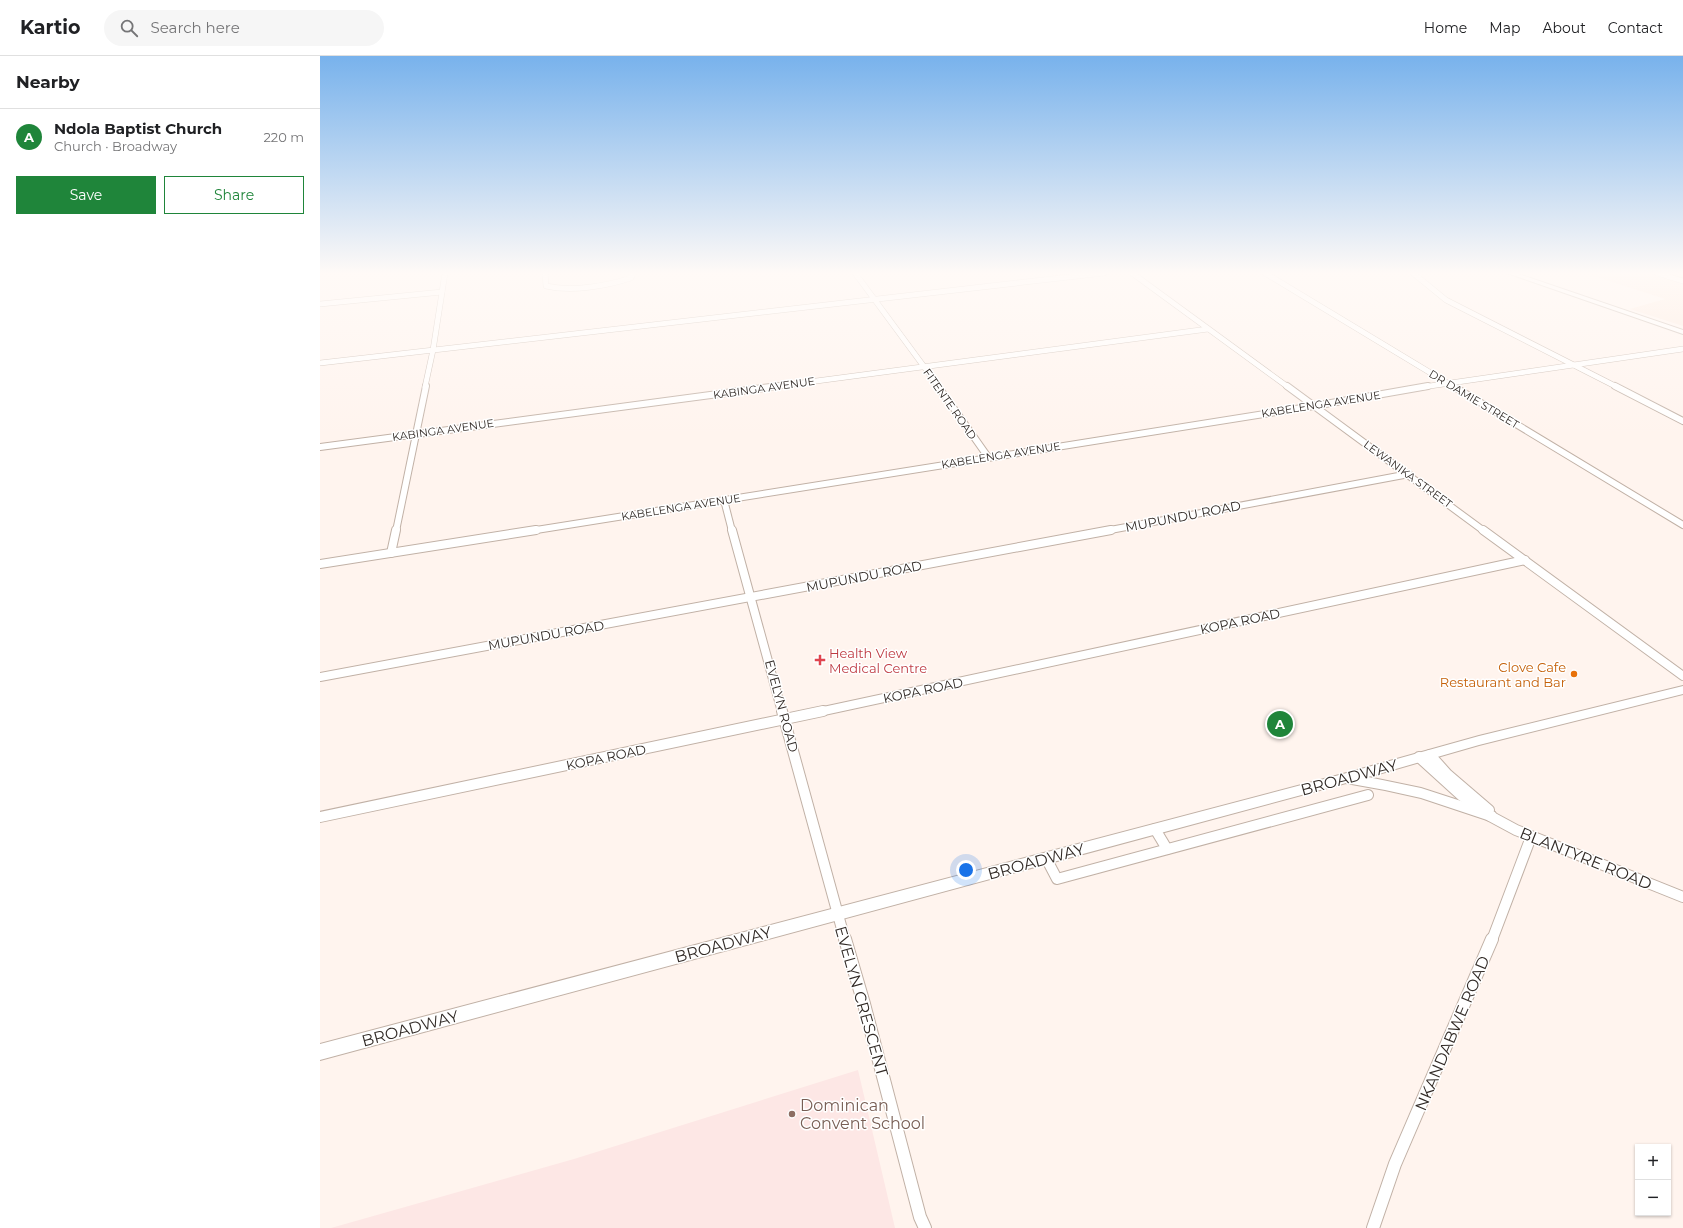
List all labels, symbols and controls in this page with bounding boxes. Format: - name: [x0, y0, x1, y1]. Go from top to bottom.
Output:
- search box: [104, 10, 384, 46]
- text: Kartio: [20, 16, 80, 39]
- icon: search: [118, 17, 140, 39]
- text: Search here: [150, 18, 240, 37]
- text: Home: [1424, 19, 1467, 37]
- text: Map: [1489, 19, 1520, 37]
- text: About: [1542, 19, 1586, 37]
- text: Contact: [1608, 19, 1663, 37]
- text: Nearby: [16, 72, 80, 92]
- text: Ndola Baptist Church: [54, 119, 222, 138]
- text: A: [24, 129, 34, 145]
- text: 220 m: [263, 129, 304, 145]
- text: Church · Broadway: [54, 138, 177, 154]
- button: Save: [16, 176, 156, 214]
- button: Share: [164, 176, 304, 214]
- street label: FITENTE ROAD: [920, 366, 980, 442]
- street label: DR DAMIE STREET: [1426, 367, 1522, 432]
- street label: KABINGA AVENUE: [712, 374, 816, 402]
- street label: KABELENGA AVENUE: [1260, 388, 1382, 420]
- street label: KABINGA AVENUE: [391, 416, 495, 444]
- street label: LEWANIKA STREET: [1361, 437, 1456, 511]
- street label: KABELENGA AVENUE: [940, 439, 1062, 471]
- street label: KABELENGA AVENUE: [620, 491, 742, 523]
- street label: MUPUNDU ROAD: [1124, 497, 1242, 535]
- street label: MUPUNDU ROAD: [805, 557, 923, 595]
- street label: KOPA ROAD: [1199, 605, 1282, 637]
- street label: MUPUNDU ROAD: [487, 617, 606, 653]
- place label: Health View Medical Centre: [829, 645, 927, 676]
- marker: Health View Medical Centre: [814, 654, 826, 666]
- street label: EVELYN ROAD: [762, 658, 802, 754]
- place label: Clove Cafe Restaurant and Bar: [1440, 659, 1566, 690]
- marker: Clove Cafe Restaurant and Bar: [1569, 669, 1579, 679]
- street label: KOPA ROAD: [882, 674, 965, 706]
- pin: A: [1267, 709, 1293, 739]
- street label: KOPA ROAD: [565, 741, 648, 773]
- street label: BROADWAY: [1299, 755, 1400, 800]
- street label: BLANTYRE ROAD: [1517, 823, 1655, 894]
- street label: BROADWAY: [986, 839, 1087, 884]
- your location: [956, 860, 976, 880]
- street label: BROADWAY: [673, 922, 774, 967]
- street label: EVELYN CRESCENT: [831, 924, 892, 1079]
- street label: NKANDABWE ROAD: [1411, 953, 1494, 1113]
- street label: BROADWAY: [360, 1006, 461, 1051]
- place label: Dominican Convent School: [800, 1096, 925, 1133]
- marker: Dominican Convent School: [787, 1109, 797, 1119]
- map controls: [1635, 1144, 1671, 1216]
- button: +: [1635, 1144, 1671, 1180]
- button: −: [1635, 1180, 1671, 1216]

